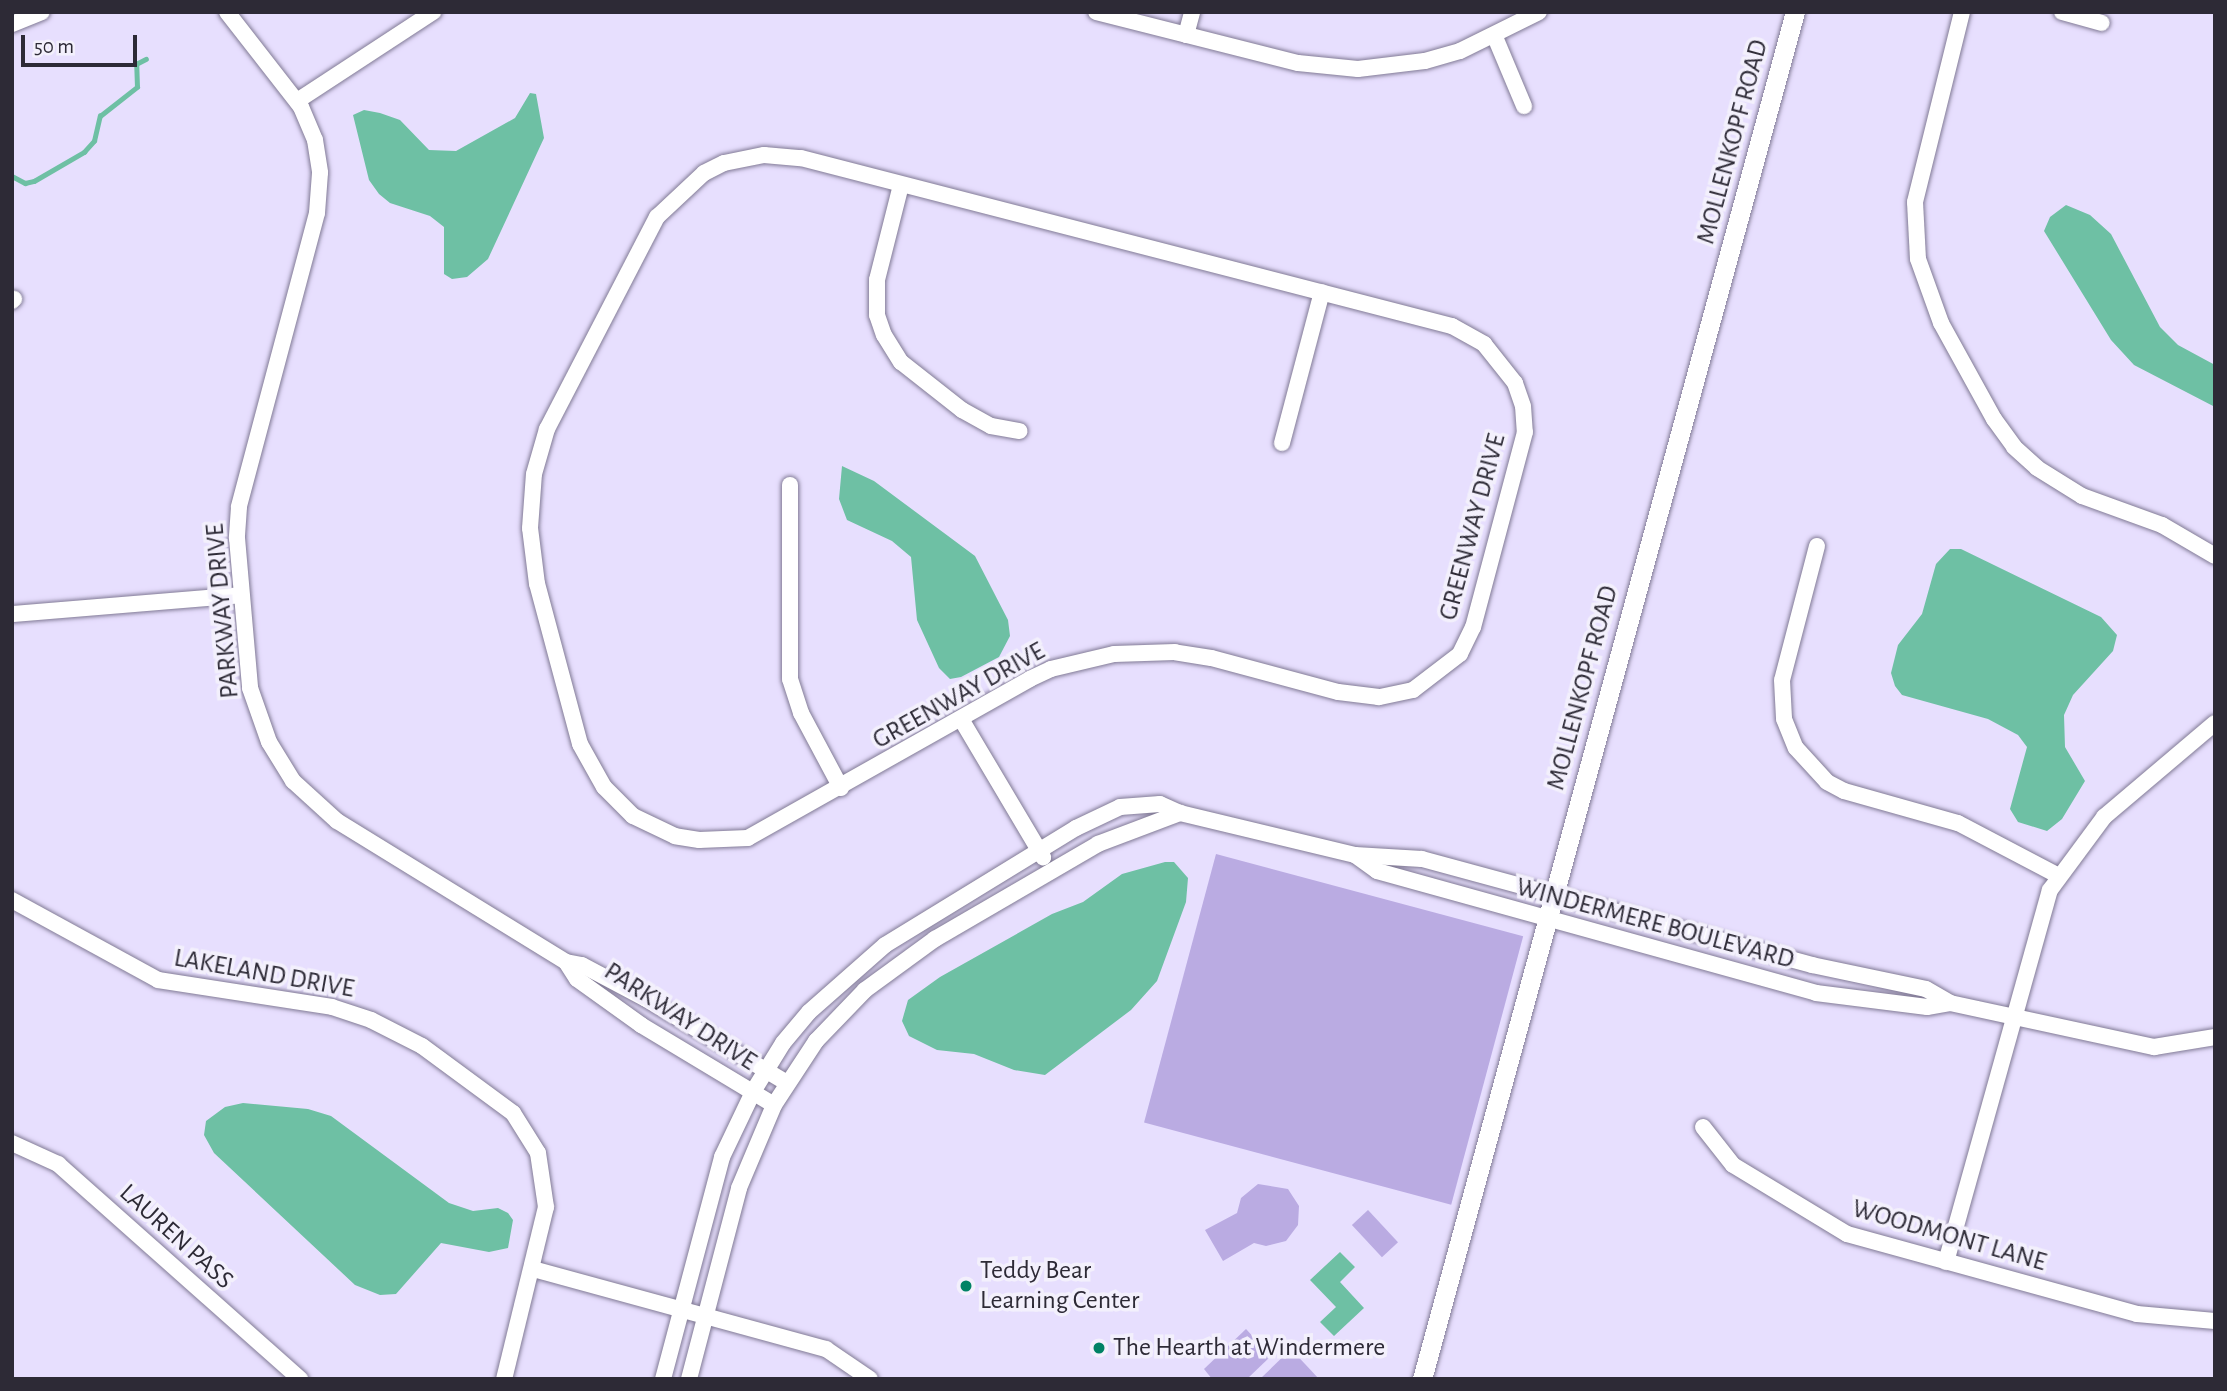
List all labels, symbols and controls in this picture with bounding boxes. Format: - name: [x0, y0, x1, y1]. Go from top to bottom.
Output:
- scale bar: [24, 21, 140, 65]
- text: 50 m: [34, 36, 74, 57]
- street label: MOLLENKOPF ROAD: [1691, 36, 1775, 248]
- street label: GREENWAY DRIVE: [1433, 430, 1513, 624]
- street label: PARKWAY DRIVE: [200, 522, 246, 700]
- street label: MOLLENKOPF ROAD: [1541, 582, 1625, 794]
- street label: GREENWAY DRIVE: [868, 636, 1050, 756]
- street label: WINDERMERE BOULEVARD: [1513, 872, 1797, 976]
- street label: LAKELAND DRIVE: [172, 943, 356, 1005]
- street label: PARKWAY DRIVE: [598, 956, 762, 1078]
- street label: LAUREN PASS: [113, 1178, 239, 1296]
- street label: WOODMONT LANE: [1848, 1193, 2050, 1279]
- place label: Teddy Bear Learning Center: [980, 1255, 1139, 1316]
- marker: Teddy Bear Learning Center: [958, 1278, 974, 1294]
- place label: The Hearth at Windermere: [1113, 1332, 1385, 1364]
- marker: The Hearth at Windermere: [1091, 1340, 1107, 1356]

